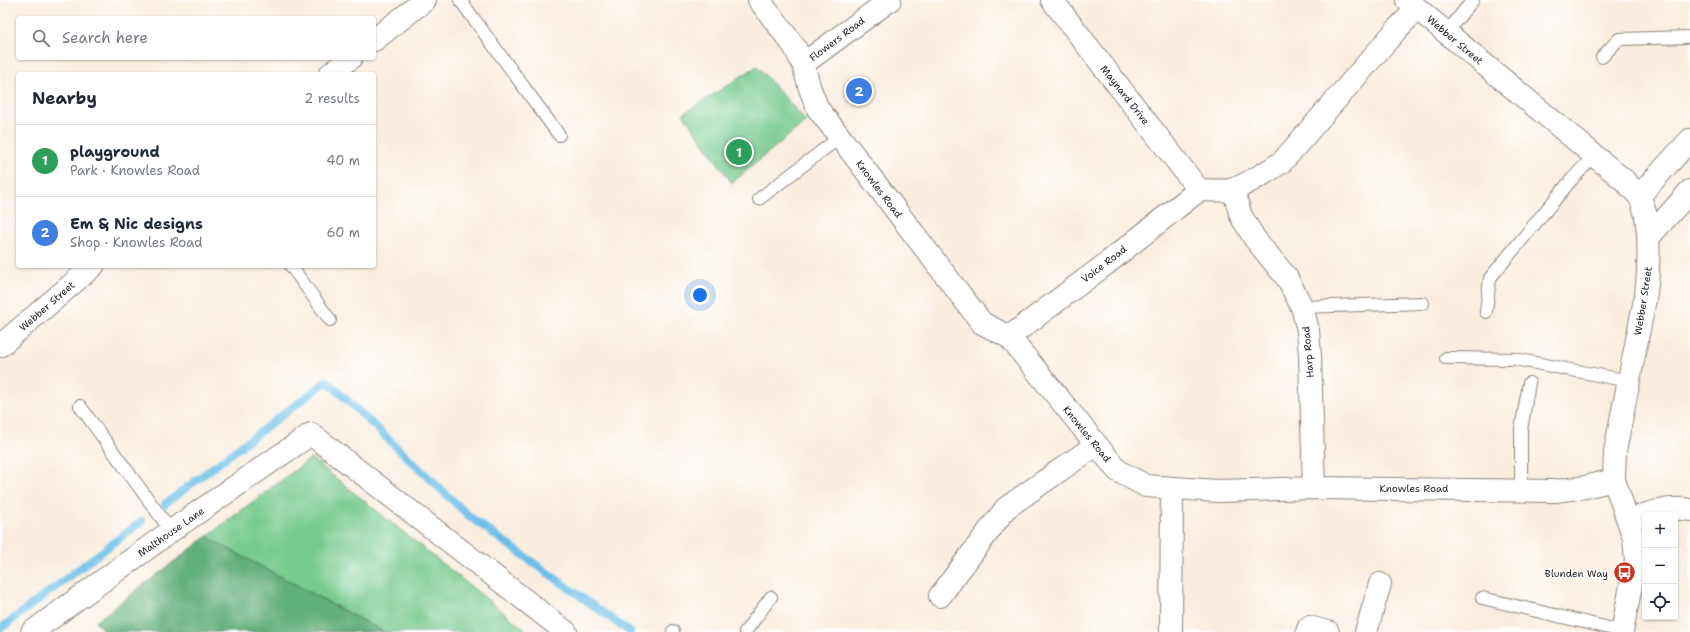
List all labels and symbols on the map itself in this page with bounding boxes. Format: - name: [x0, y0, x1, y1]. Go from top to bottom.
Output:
- street label: Webber Street: [1424, 13, 1486, 67]
- street label: Flowers Road: [807, 14, 868, 64]
- street label: Maynard Drive: [1098, 63, 1153, 128]
- pin: 2: [846, 76, 872, 106]
- pin: 1: [726, 137, 752, 167]
- street label: Knowles Road: [853, 158, 905, 221]
- street label: Voice Road: [1079, 242, 1130, 286]
- street label: Webber Street: [1631, 266, 1655, 336]
- street label: Webber Street: [17, 278, 77, 334]
- your location: [690, 285, 710, 305]
- street label: Harp Road: [1299, 325, 1317, 378]
- street label: Knowles Road: [1060, 403, 1114, 465]
- street label: Knowles Road: [1380, 482, 1449, 495]
- street label: Malthouse Lane: [135, 504, 207, 560]
- bus stop icon: Blunden Way: [1611, 560, 1637, 586]
- place label: Blunden Way: [1545, 567, 1608, 580]

